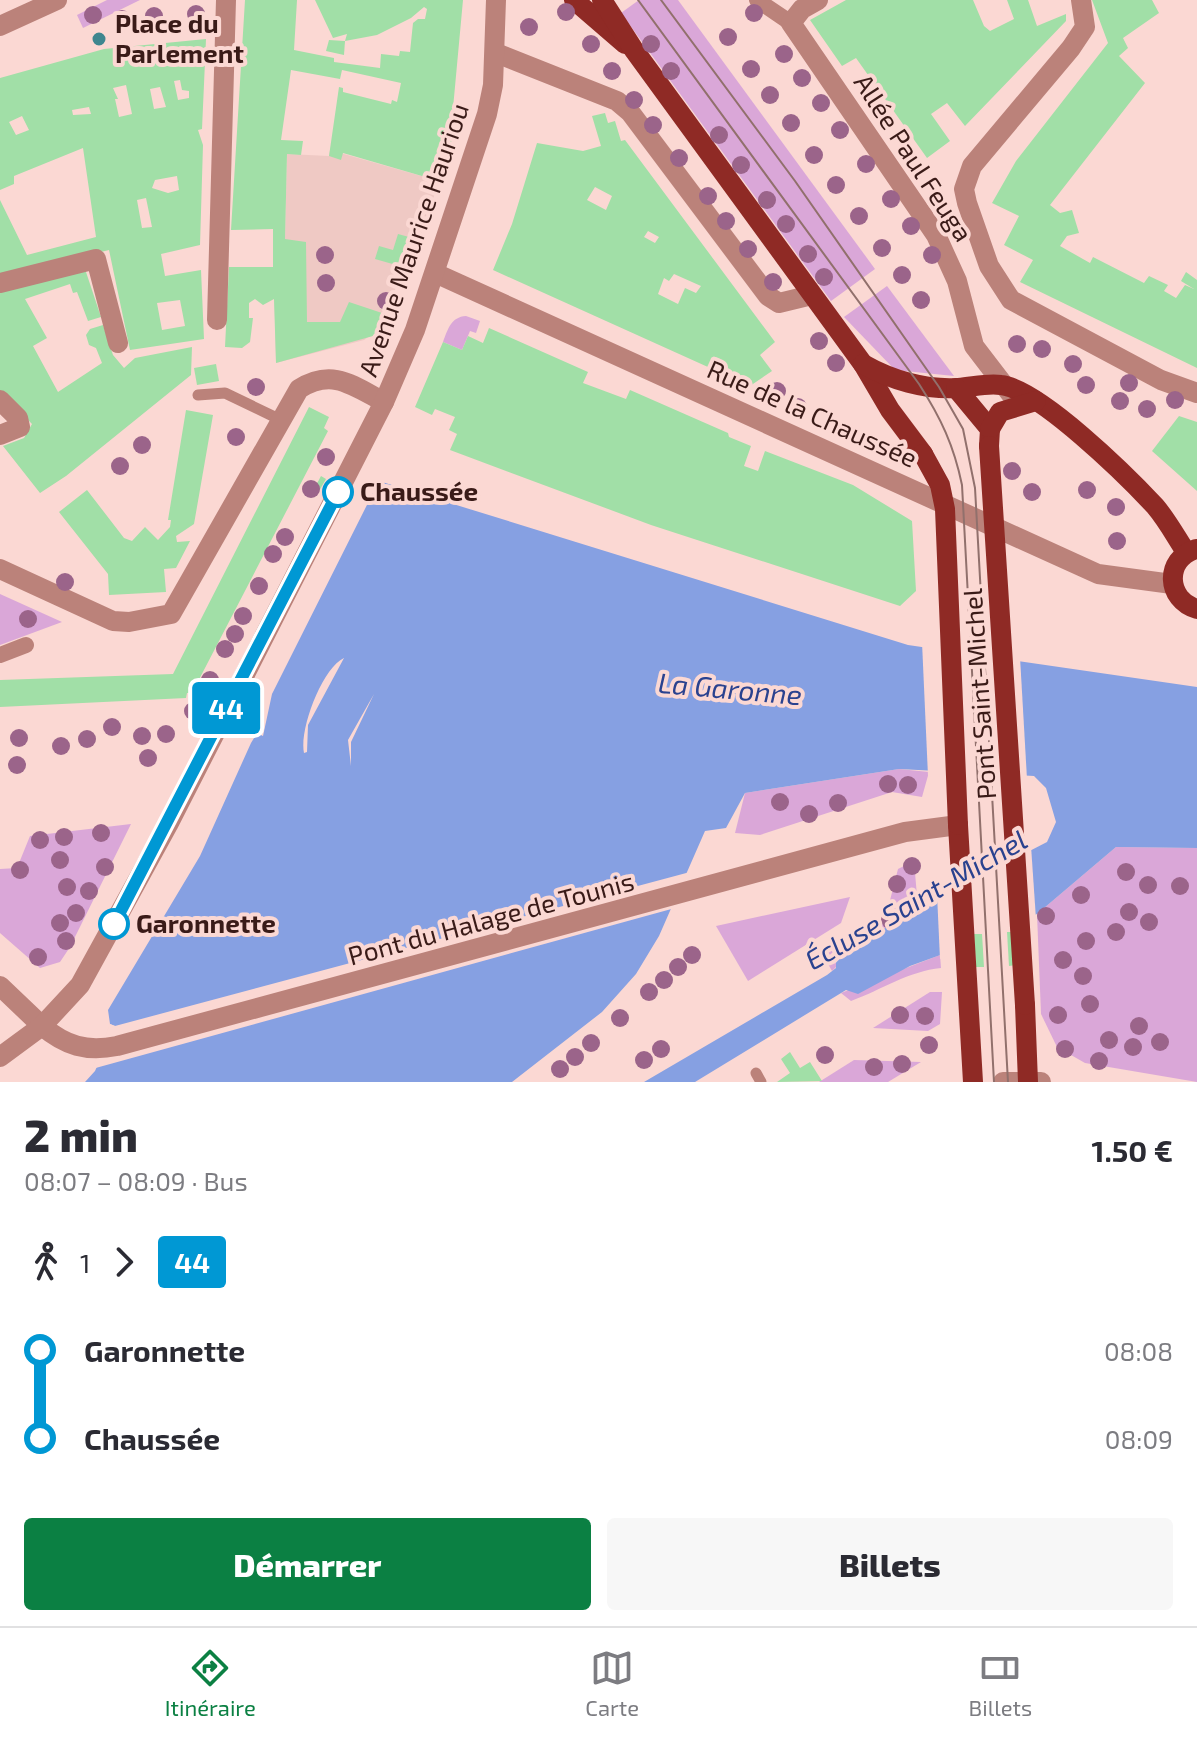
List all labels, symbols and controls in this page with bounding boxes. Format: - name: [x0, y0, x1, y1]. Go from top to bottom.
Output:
- place label: Place du Parlement: [115, 7, 244, 68]
- marker: Place du Parlement: [90, 30, 108, 48]
- street label: Allée Paul Feuga: [849, 68, 980, 247]
- street label: Avenue Maurice Hauriou: [351, 99, 474, 380]
- street label: Rue de la Chaussée: [703, 352, 922, 473]
- place label: Chaussée: [360, 475, 478, 506]
- marker: Chaussée: [323, 477, 353, 507]
- street label: Pont Saint-Michel: [956, 587, 1001, 801]
- water label: La Garonne: [657, 665, 803, 711]
- line badge: 44: [190, 682, 262, 734]
- text: 44: [208, 691, 244, 725]
- water label: Écluse Saint-Michel: [798, 822, 1033, 977]
- street label: Pont du Halage de Tounis: [344, 864, 637, 971]
- place label: Garonnette: [136, 907, 276, 938]
- marker: Garonnette: [99, 909, 129, 939]
- text: 2 min: [24, 1108, 138, 1161]
- text: 1.50 €: [1091, 1132, 1173, 1168]
- text: 08:07 – 08:09 · Bus: [24, 1165, 248, 1196]
- icon: walk: [24, 1240, 68, 1284]
- icon: forward: [102, 1240, 146, 1284]
- text: 44: [174, 1245, 210, 1279]
- text: 1: [80, 1247, 90, 1278]
- text: Garonnette: [84, 1332, 245, 1368]
- text: 08:08: [1104, 1335, 1173, 1366]
- text: Chaussée: [84, 1420, 220, 1456]
- text: 08:09: [1105, 1423, 1173, 1454]
- button: Démarrer: [24, 1518, 591, 1610]
- button: Billets: [607, 1518, 1173, 1610]
- tab: Itinéraire: [165, 1646, 256, 1720]
- tab: Carte: [585, 1646, 639, 1720]
- tab: Billets: [969, 1646, 1032, 1720]

